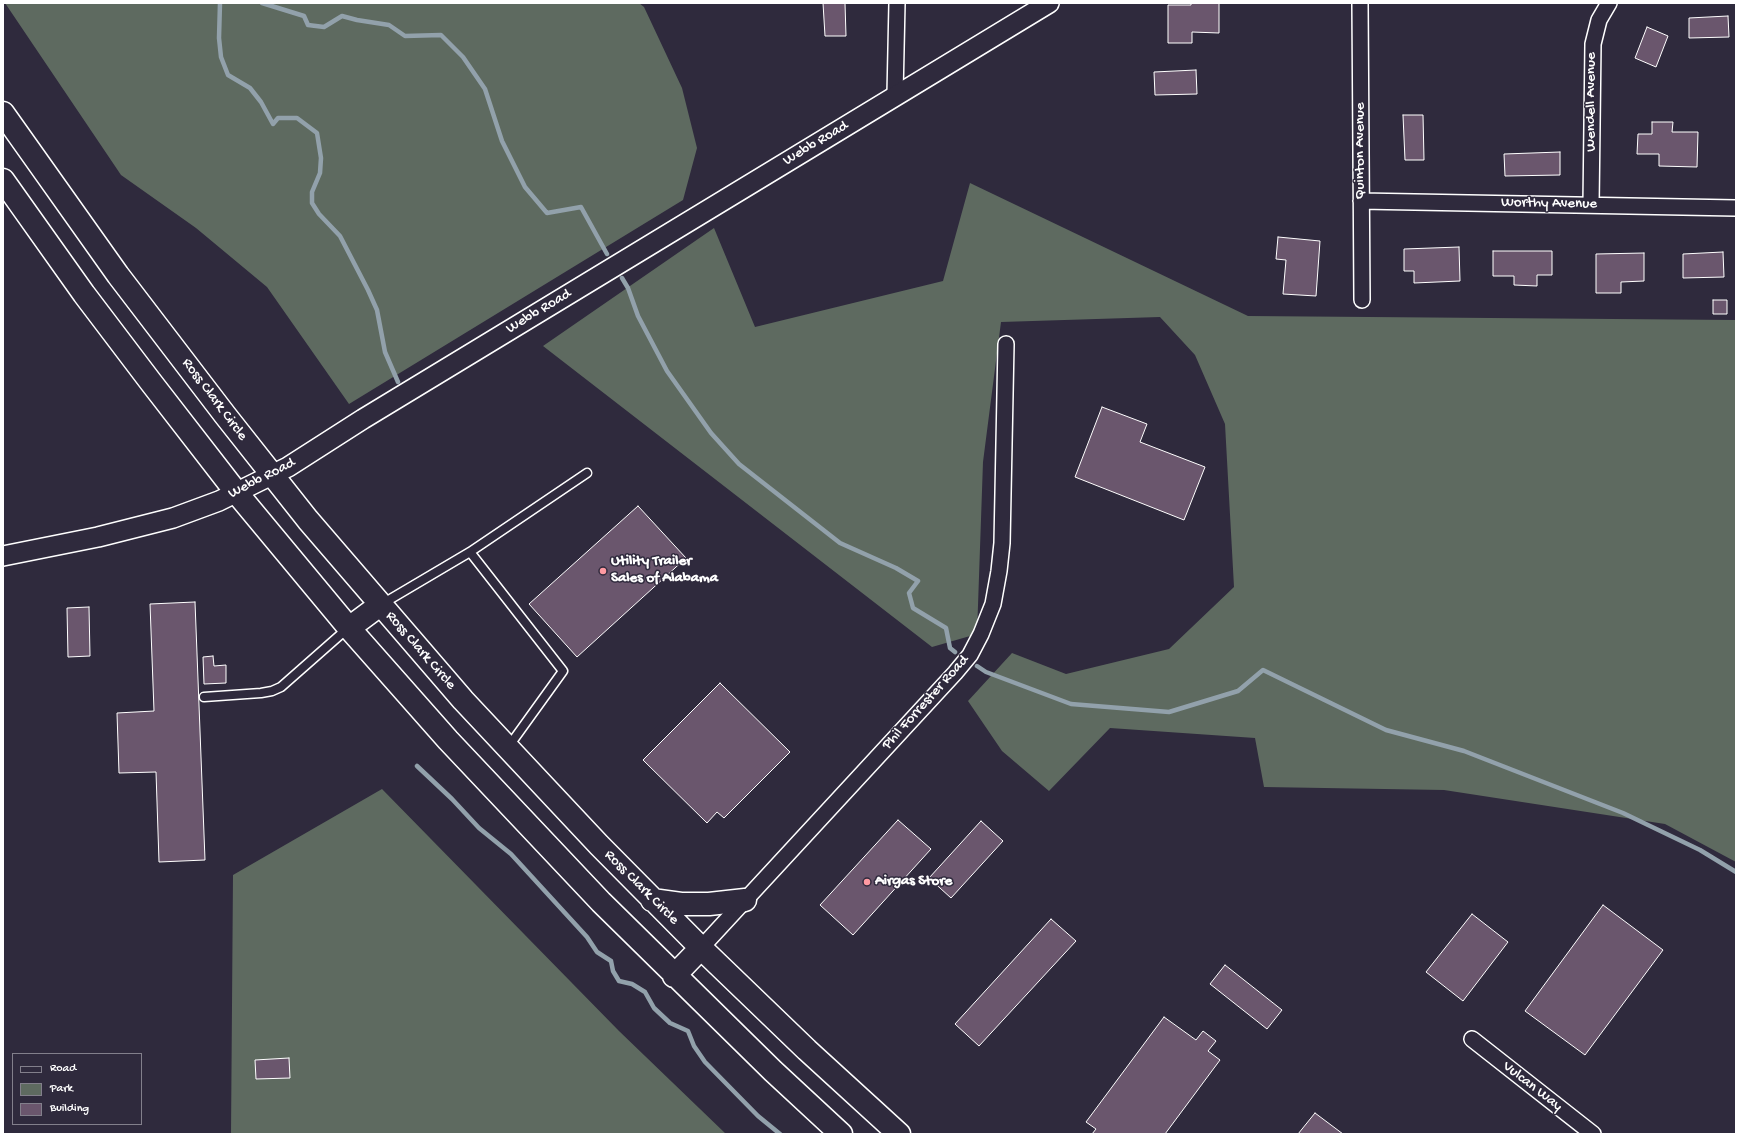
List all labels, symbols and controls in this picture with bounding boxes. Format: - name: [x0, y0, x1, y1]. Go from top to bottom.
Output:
- street label: Wendell Avenue: [1583, 52, 1601, 152]
- street label: Quinton Avenue: [1352, 102, 1370, 200]
- street label: Webb Road: [780, 118, 852, 170]
- street label: Worthy Avenue: [1501, 194, 1597, 214]
- street label: Webb Road: [503, 286, 575, 338]
- street label: Ross Clark Circle: [177, 355, 251, 445]
- street label: Webb Road: [226, 454, 298, 504]
- place label: Utility Trailer Sales of Alabama: [611, 553, 718, 588]
- marker: Utility Trailer Sales of Alabama: [598, 566, 608, 576]
- street label: Ross Clark Circle: [381, 608, 459, 694]
- street label: Phil Forrester Road: [879, 652, 973, 754]
- street label: Ross Clark Circle: [600, 847, 682, 929]
- place label: Airgas Store: [875, 873, 952, 891]
- marker: Airgas Store: [862, 877, 872, 887]
- legend: [12, 1053, 142, 1125]
- street label: Vulcan Way: [1498, 1058, 1566, 1116]
- text: Road: [50, 1062, 76, 1076]
- text: Park: [50, 1082, 73, 1096]
- text: Building: [50, 1102, 89, 1116]

